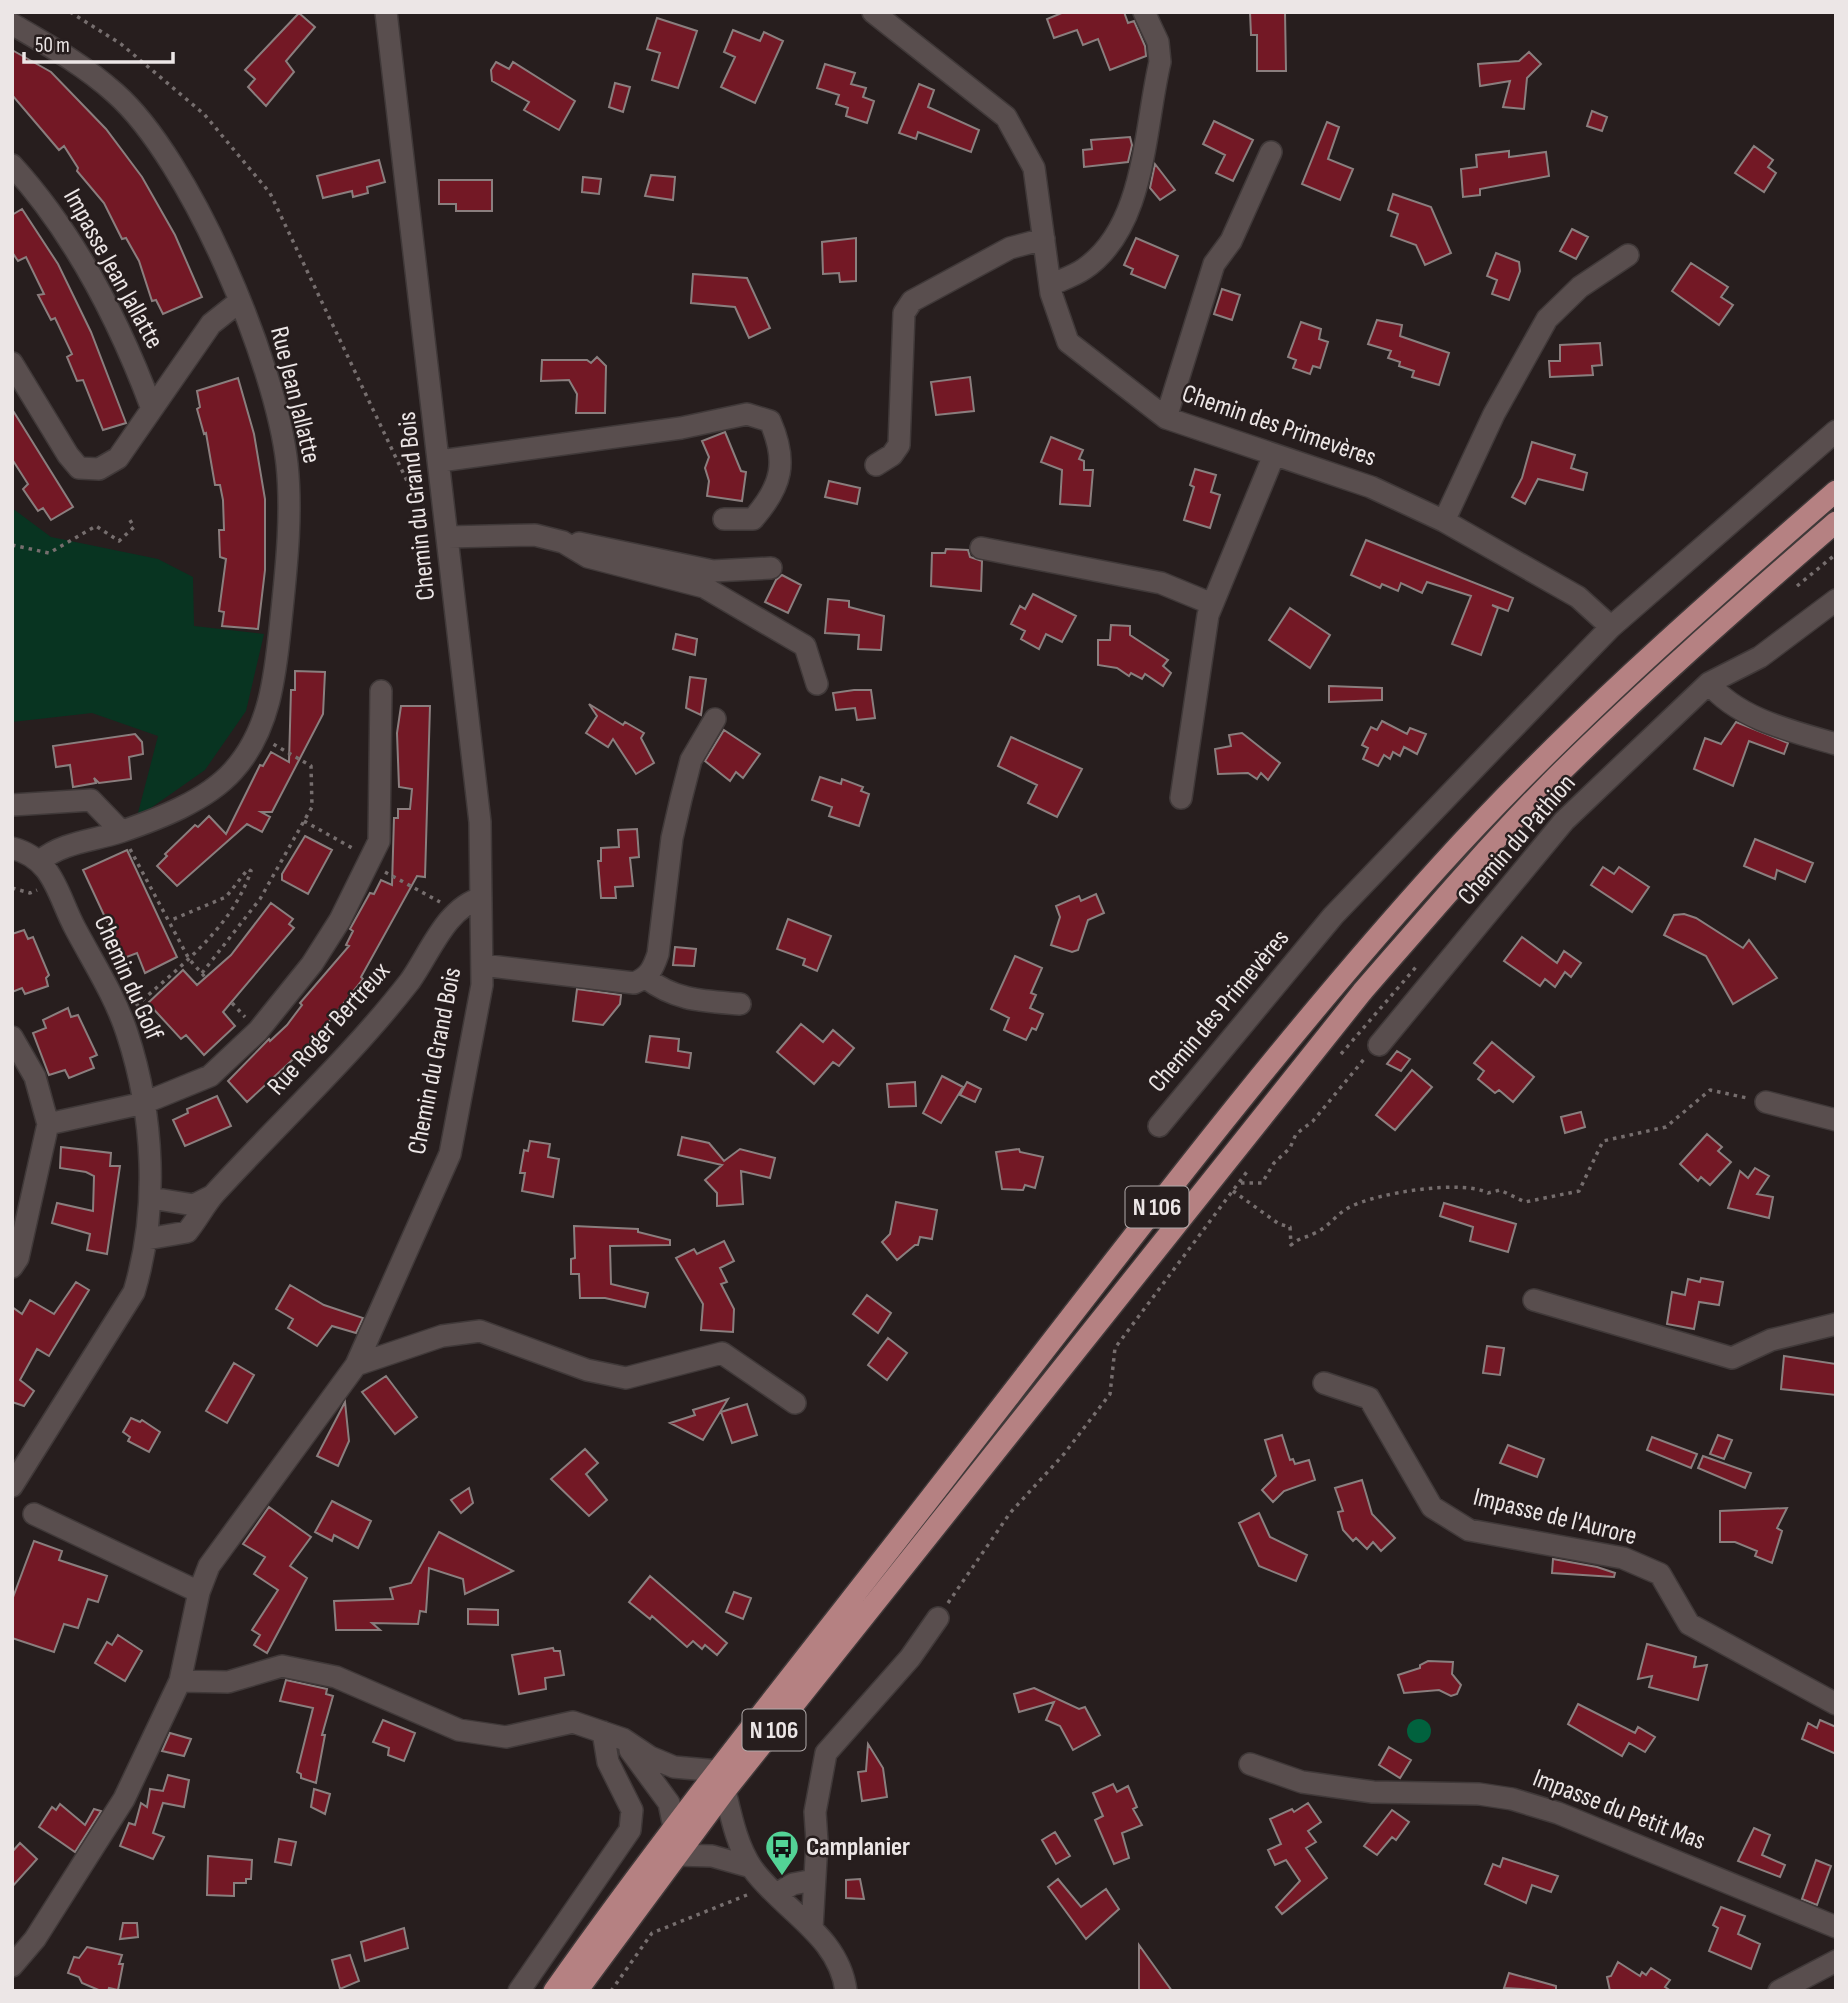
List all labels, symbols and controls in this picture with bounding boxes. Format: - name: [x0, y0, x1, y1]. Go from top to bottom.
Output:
- scale bar: [24, 21, 173, 65]
- text: 50 m: [35, 33, 70, 58]
- street label: Impasse Jean Jallatte: [56, 184, 170, 354]
- street label: Rue Jean Jallatte: [263, 324, 327, 466]
- street label: Chemin des Primevères: [1178, 378, 1380, 474]
- street label: Chemin du Grand Bois: [392, 410, 442, 602]
- street label: Chemin du Pathion: [1452, 768, 1582, 912]
- street label: Chemin du Golf: [87, 911, 169, 1045]
- street label: Chemin des Primevères: [1142, 923, 1296, 1099]
- street label: Rue Roger Bertreux: [261, 956, 397, 1102]
- street label: Chemin du Grand Bois: [402, 965, 468, 1157]
- road number: N 106: [1126, 1186, 1188, 1227]
- street label: Impasse de l'Aurore: [1470, 1482, 1640, 1552]
- road number: N 106: [742, 1710, 806, 1750]
- street label: Impasse du Petit Mas: [1528, 1763, 1710, 1857]
- bus stop icon: Camplanier: [763, 1828, 801, 1877]
- place label: Camplanier: [806, 1832, 910, 1863]

